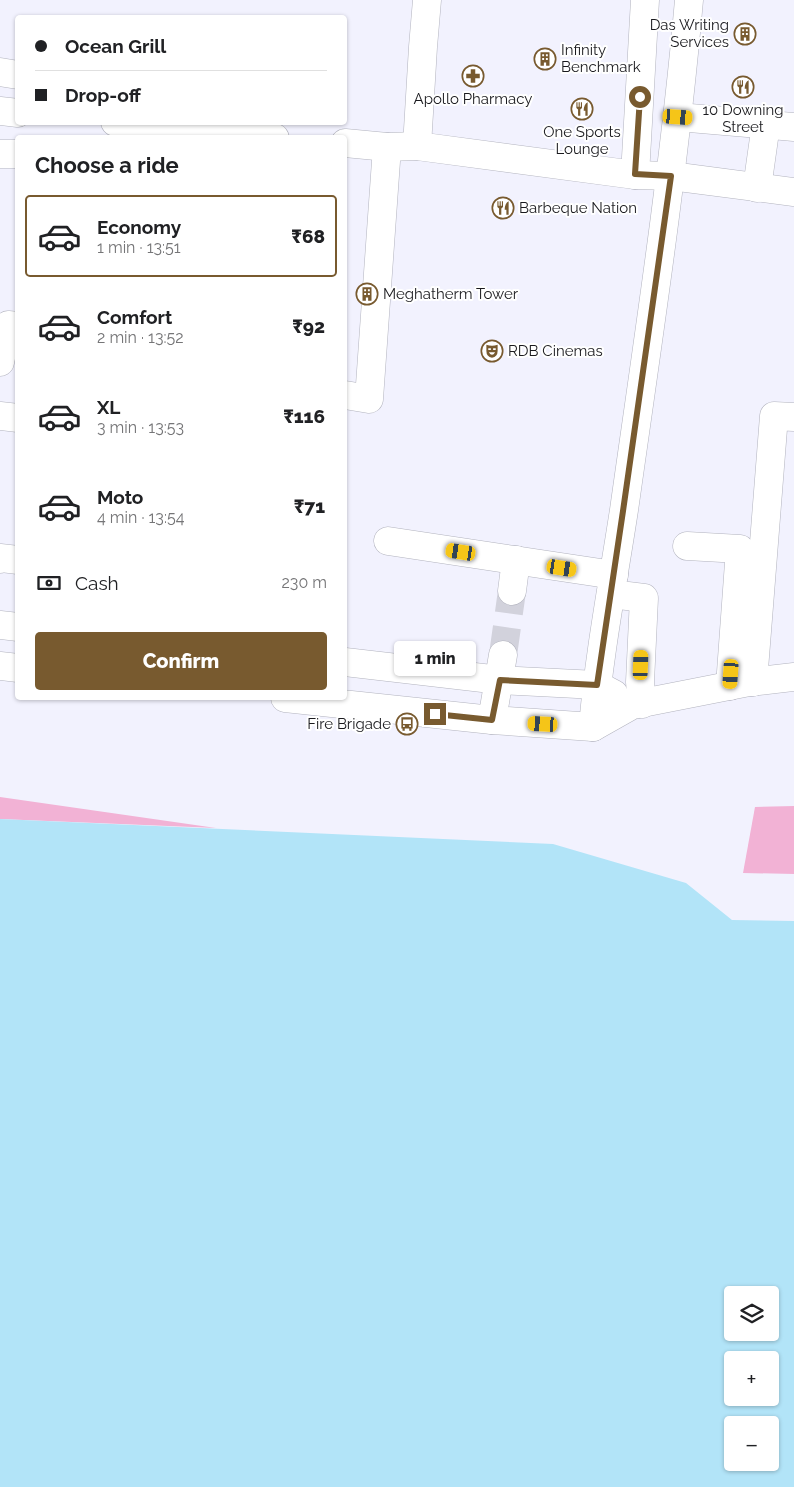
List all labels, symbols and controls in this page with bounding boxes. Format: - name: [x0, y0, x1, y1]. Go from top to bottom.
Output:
- place label: Das Writing Services: [650, 16, 729, 51]
- building icon: Das Writing Services: [733, 22, 757, 46]
- text: Ocean Grill: [65, 35, 166, 57]
- place label: Infinity Benchmark: [561, 41, 641, 76]
- building icon: Infinity Benchmark: [533, 47, 557, 71]
- pharmacy icon: Apollo Pharmacy: [461, 64, 485, 88]
- restaurant icon: 10 Downing Street: [731, 75, 755, 99]
- text: Drop-off: [65, 84, 141, 106]
- route start: [629, 86, 651, 108]
- place label: Apollo Pharmacy: [414, 90, 532, 108]
- restaurant icon: One Sports Lounge: [570, 97, 594, 121]
- place label: 10 Downing Street: [702, 101, 784, 136]
- car: [662, 108, 693, 126]
- place label: One Sports Lounge: [543, 123, 621, 158]
- text: Choose a ride: [35, 152, 179, 178]
- restaurant icon: Barbeque Nation: [491, 196, 515, 220]
- place label: Barbeque Nation: [519, 199, 637, 217]
- icon: car: [37, 214, 82, 259]
- text: Economy: [97, 216, 181, 238]
- text: ₹68: [291, 225, 325, 247]
- text: 1 min · 13:51: [97, 238, 181, 257]
- building icon: Meghatherm Tower: [355, 282, 379, 306]
- place label: Meghatherm Tower: [383, 285, 519, 303]
- icon: car: [37, 304, 82, 349]
- text: Comfort: [97, 306, 172, 328]
- text: ₹92: [292, 315, 325, 337]
- text: 2 min · 13:52: [97, 328, 184, 347]
- theatre icon: RDB Cinemas: [480, 339, 504, 363]
- place label: RDB Cinemas: [508, 342, 603, 360]
- icon: car: [37, 394, 82, 439]
- text: XL: [97, 396, 120, 418]
- text: ₹116: [283, 405, 325, 427]
- text: 3 min · 13:53: [97, 418, 184, 437]
- icon: car: [37, 484, 82, 529]
- text: Moto: [97, 486, 143, 508]
- text: ₹71: [294, 495, 325, 517]
- text: 4 min · 13:54: [97, 508, 184, 527]
- car: [445, 542, 476, 562]
- car: [546, 558, 577, 578]
- icon: cash: [35, 569, 63, 597]
- text: Cash: [75, 572, 119, 594]
- text: 230 m: [282, 573, 327, 592]
- button: Confirm: [35, 632, 327, 690]
- callout: 1 min: [394, 642, 476, 676]
- text: 1 min: [414, 649, 456, 668]
- car: [632, 650, 649, 680]
- car: [722, 659, 739, 689]
- route end: [424, 703, 446, 725]
- bus stop icon: Fire Brigade: [395, 712, 419, 736]
- place label: Fire Brigade: [307, 715, 391, 733]
- car: [527, 716, 558, 732]
- map controls: [724, 1286, 779, 1471]
- button: layers: [724, 1286, 779, 1341]
- button: +: [724, 1351, 779, 1406]
- button: −: [724, 1416, 779, 1471]

